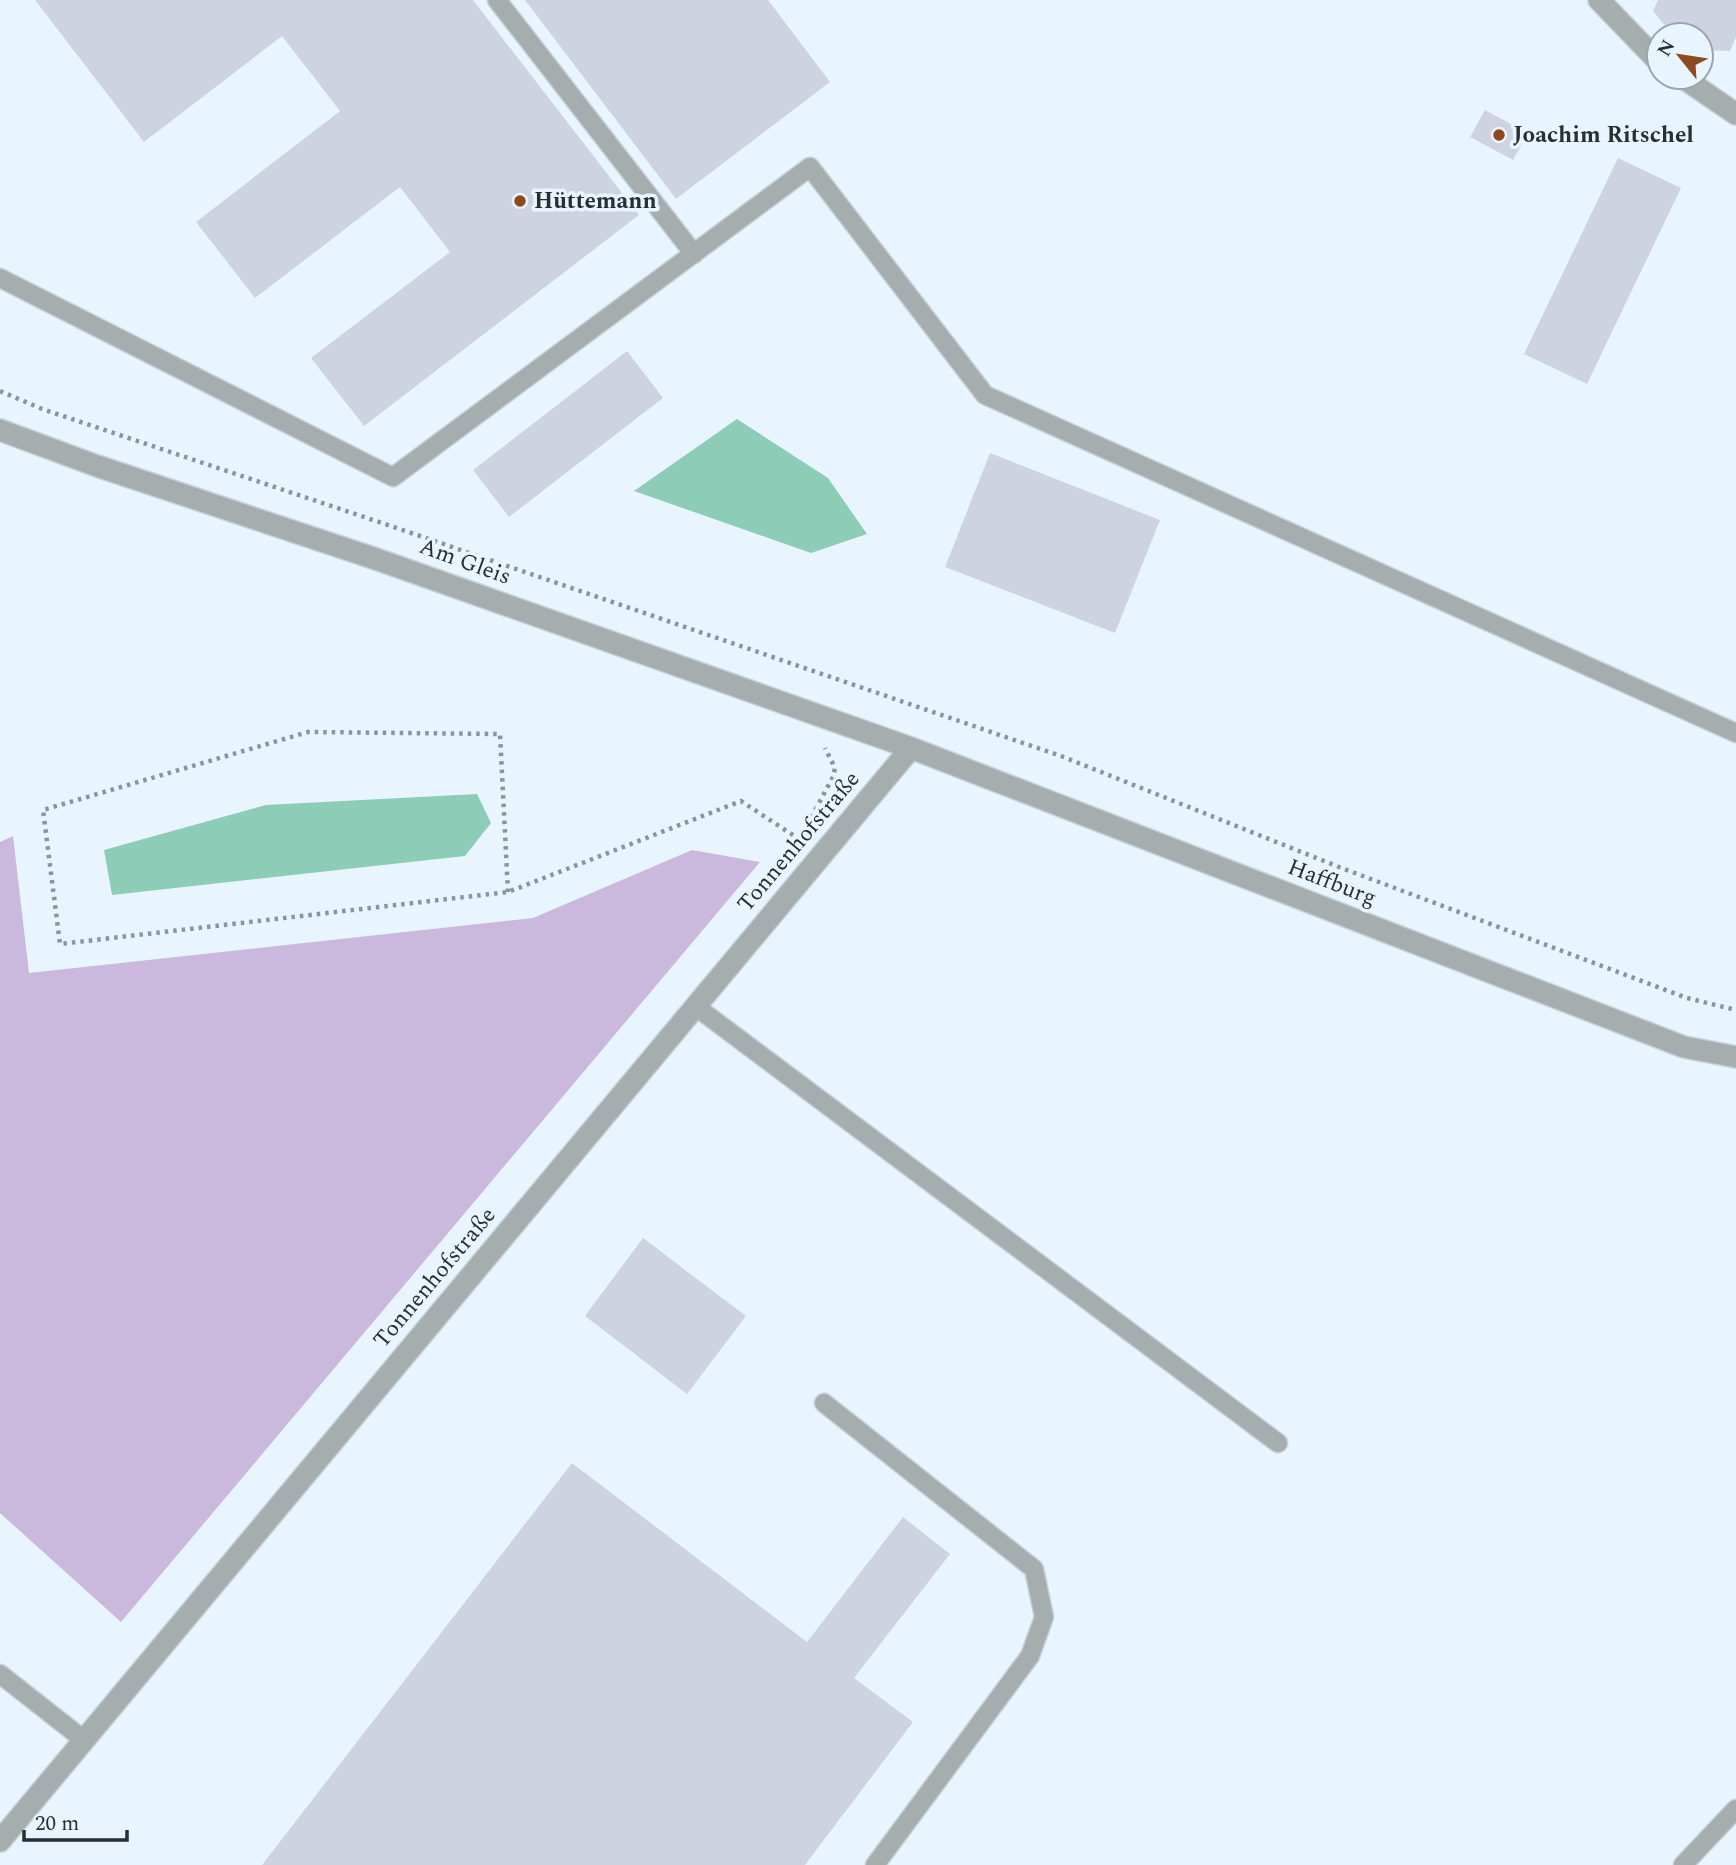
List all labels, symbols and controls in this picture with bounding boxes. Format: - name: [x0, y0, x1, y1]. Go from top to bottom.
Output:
- north arrow: [1645, 21, 1715, 91]
- text: N: [1650, 34, 1683, 62]
- place label: Joachim Ritschel: [1513, 118, 1694, 153]
- marker: Joachim Ritschel: [1491, 127, 1507, 143]
- place label: Hüttemann: [534, 184, 657, 219]
- marker: Hüttemann: [512, 193, 528, 209]
- street label: Am Gleis: [414, 529, 516, 595]
- street label: Tonnenhofstraße: [729, 764, 869, 920]
- street label: Haffburg: [1282, 850, 1382, 916]
- street label: Tonnenhofstraße: [365, 1200, 505, 1356]
- scale bar: [24, 1798, 128, 1842]
- text: 20 m: [35, 1808, 79, 1840]

